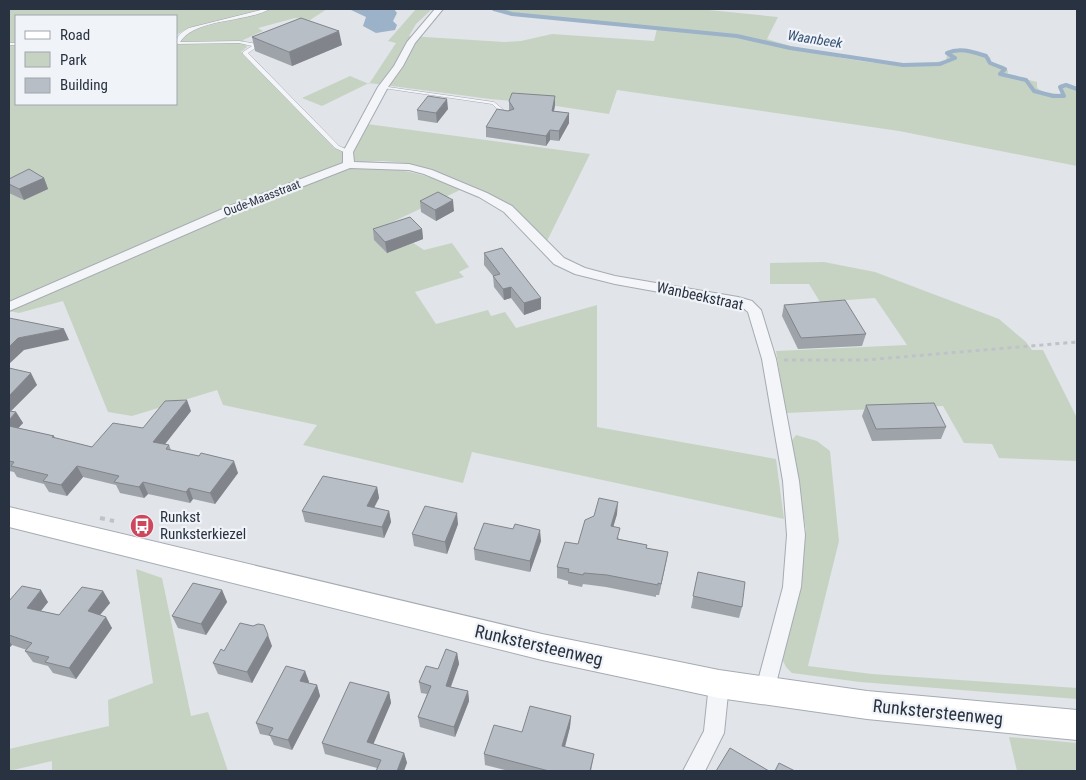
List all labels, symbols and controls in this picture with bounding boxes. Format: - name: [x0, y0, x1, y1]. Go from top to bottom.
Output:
- legend: [15, 15, 178, 105]
- text: Road: [60, 26, 90, 44]
- water label: Waanbeek: [786, 27, 844, 51]
- text: Park: [60, 51, 87, 69]
- text: Building: [60, 76, 108, 94]
- street label: Oude-Maasstraat: [222, 177, 303, 219]
- street label: Wanbeekstraat: [655, 278, 745, 314]
- place label: Runkst Runksterkiezel: [160, 508, 246, 543]
- bus stop icon: Runkst Runksterkiezel: [129, 513, 155, 539]
- street label: Runkstersteenweg: [473, 620, 605, 670]
- street label: Runkstersteenweg: [872, 695, 1004, 729]

